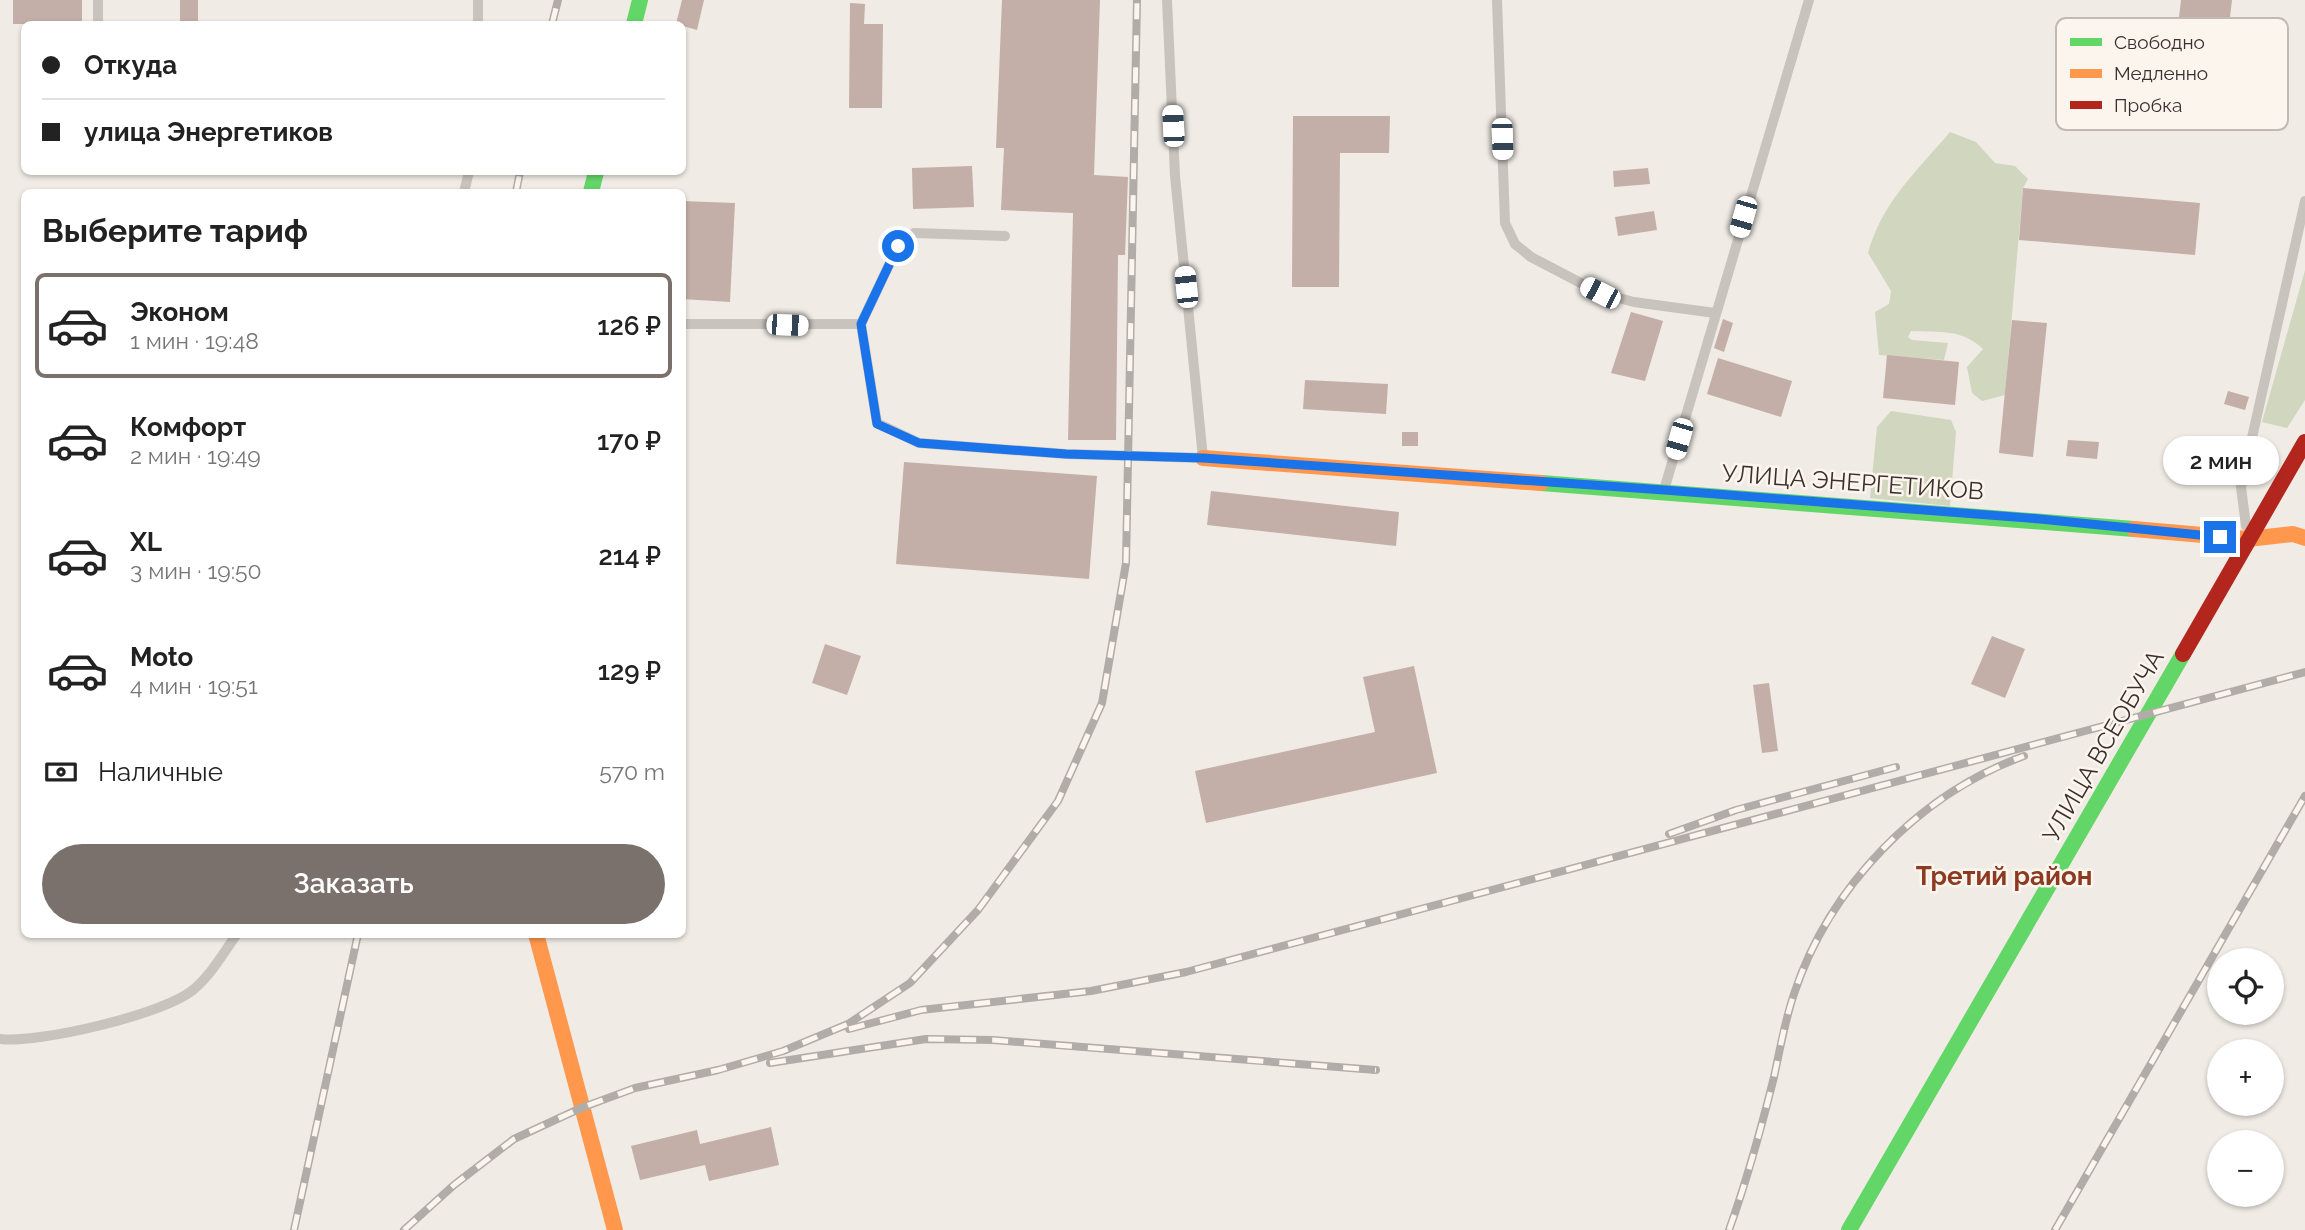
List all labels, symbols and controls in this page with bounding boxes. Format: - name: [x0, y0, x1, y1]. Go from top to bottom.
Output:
- legend: [2056, 18, 2288, 130]
- text: Свободно: [2114, 31, 2205, 53]
- text: Откуда: [84, 50, 177, 80]
- text: Медленно: [2114, 62, 2208, 84]
- text: Пробка: [2114, 94, 2182, 116]
- car: [1162, 104, 1185, 148]
- text: улица Энергетиков: [84, 117, 333, 147]
- car: [1491, 118, 1514, 160]
- car: [1728, 194, 1759, 240]
- text: Выберите тариф: [42, 212, 308, 249]
- route start: [882, 230, 914, 262]
- car: [1174, 265, 1199, 309]
- car: [1577, 274, 1624, 312]
- icon: car: [46, 294, 109, 357]
- text: Эконом: [130, 297, 229, 327]
- text: 126 ₽: [597, 311, 661, 341]
- car: [766, 314, 809, 336]
- text: 1 мин · 19:48: [130, 327, 259, 354]
- icon: car: [46, 409, 109, 472]
- text: Комфорт: [130, 412, 246, 442]
- car: [1664, 416, 1695, 462]
- text: 170 ₽: [597, 426, 661, 456]
- callout: 2 мин: [2162, 435, 2278, 484]
- text: 2 мин · 19:49: [130, 442, 261, 469]
- text: 2 мин: [2190, 447, 2252, 474]
- street label: УЛИЦА ЭНЕРГЕТИКОВ: [1721, 458, 1985, 506]
- route end: [2204, 521, 2236, 553]
- icon: car: [46, 524, 109, 587]
- text: XL: [130, 527, 162, 557]
- text: 214 ₽: [598, 541, 661, 571]
- text: 3 мин · 19:50: [130, 557, 262, 584]
- icon: car: [46, 639, 109, 702]
- text: Moto: [130, 642, 193, 672]
- street label: УЛИЦА ВСЕОБУЧА: [2036, 645, 2170, 847]
- text: 129 ₽: [598, 656, 661, 686]
- text: 4 мин · 19:51: [130, 672, 258, 699]
- icon: cash: [42, 753, 80, 791]
- text: Наличные: [98, 757, 223, 787]
- text: 570 m: [599, 758, 665, 785]
- button: Заказать: [42, 844, 665, 924]
- district label: Третий район: [1916, 861, 2092, 891]
- map controls: [2207, 948, 2284, 1207]
- button: locate: [2207, 948, 2284, 1025]
- button: +: [2207, 1039, 2284, 1116]
- button: −: [2207, 1130, 2284, 1207]

